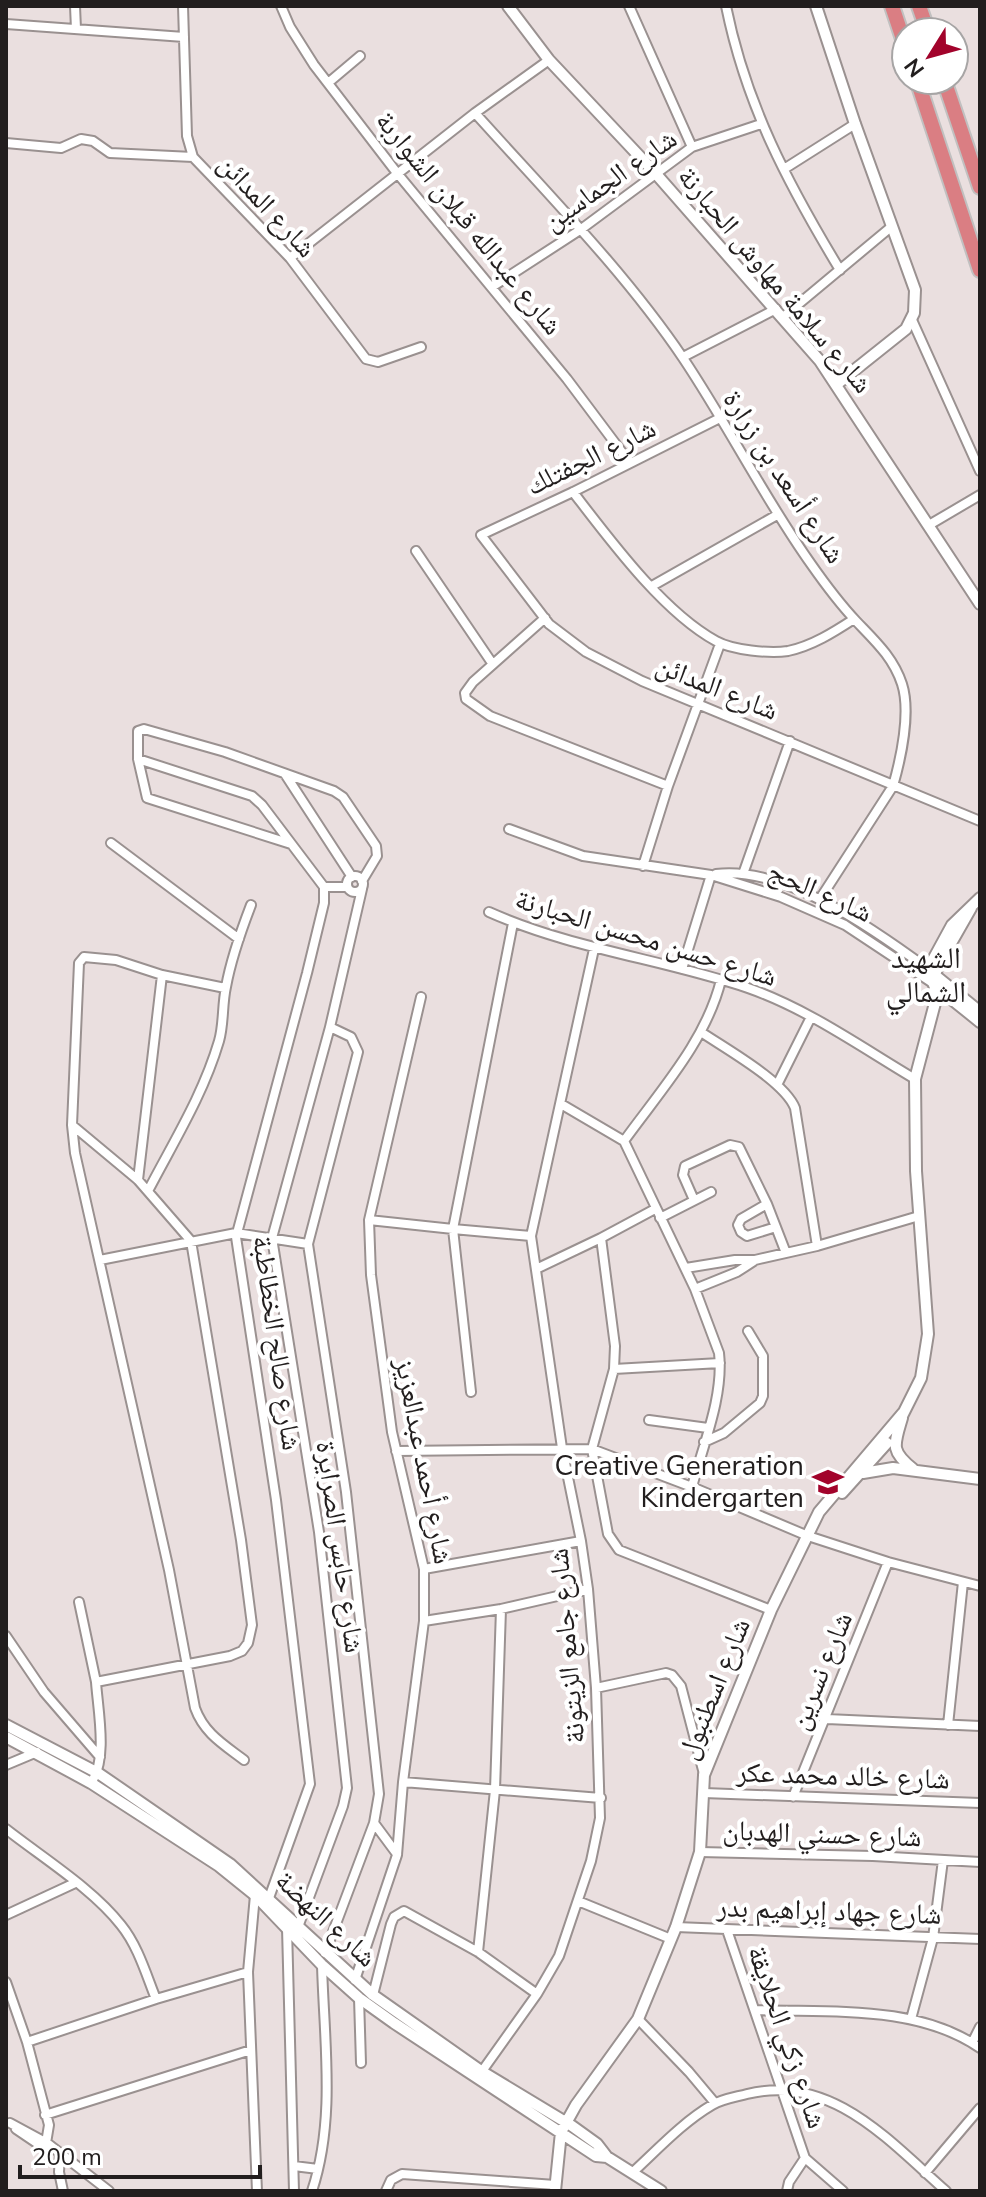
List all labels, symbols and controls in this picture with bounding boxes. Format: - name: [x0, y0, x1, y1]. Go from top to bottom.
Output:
- north arrow: [890, 16, 970, 96]
- text: N: [898, 52, 932, 83]
- street label: شارع عبدالله قبلان الشواربة: [367, 103, 571, 343]
- street label: شارع الجماسين: [536, 120, 684, 240]
- street label: شارع المدائن: [209, 146, 325, 266]
- street label: شارع سلامة مهاوش الحبارنة: [669, 158, 881, 402]
- street label: شارع أسعد بن زرارة: [714, 383, 854, 571]
- street label: شارع الجفتلك: [520, 409, 662, 505]
- street label: شارع المدائن: [650, 646, 784, 730]
- street label: شارع الحج: [762, 852, 878, 932]
- street label: شارع حسن محسن الحبارنة: [511, 880, 781, 996]
- district label: الشهيد الشمالي: [886, 938, 966, 1015]
- street label: شارع صالح الخطاطبة: [243, 1233, 311, 1453]
- street label: شارع أحمد عبدالعزيز: [385, 1354, 463, 1567]
- street label: شارع حابس الصرايرة: [306, 1439, 374, 1655]
- place label: Creative Generation Kindergarten: [554, 1447, 804, 1517]
- school or university icon: Creative Generation Kindergarten: [811, 1465, 845, 1499]
- street label: شارع جامع الزيتونة: [540, 1547, 594, 1745]
- street label: شارع نسرين: [780, 1606, 862, 1736]
- street label: شارع اسطنبول: [668, 1613, 760, 1765]
- street label: شارع خالد محمد عكر: [735, 1753, 950, 1799]
- street label: شارع حسني الهدبان: [722, 1812, 922, 1860]
- street label: شارع النهضة: [267, 1862, 385, 1976]
- street label: شارع جهاد إبراهيم بدر: [715, 1888, 942, 1934]
- street label: شارع زكي الحلايقة: [735, 1941, 836, 2134]
- scale bar: [20, 2129, 260, 2179]
- text: 200 m: [32, 2141, 102, 2173]

